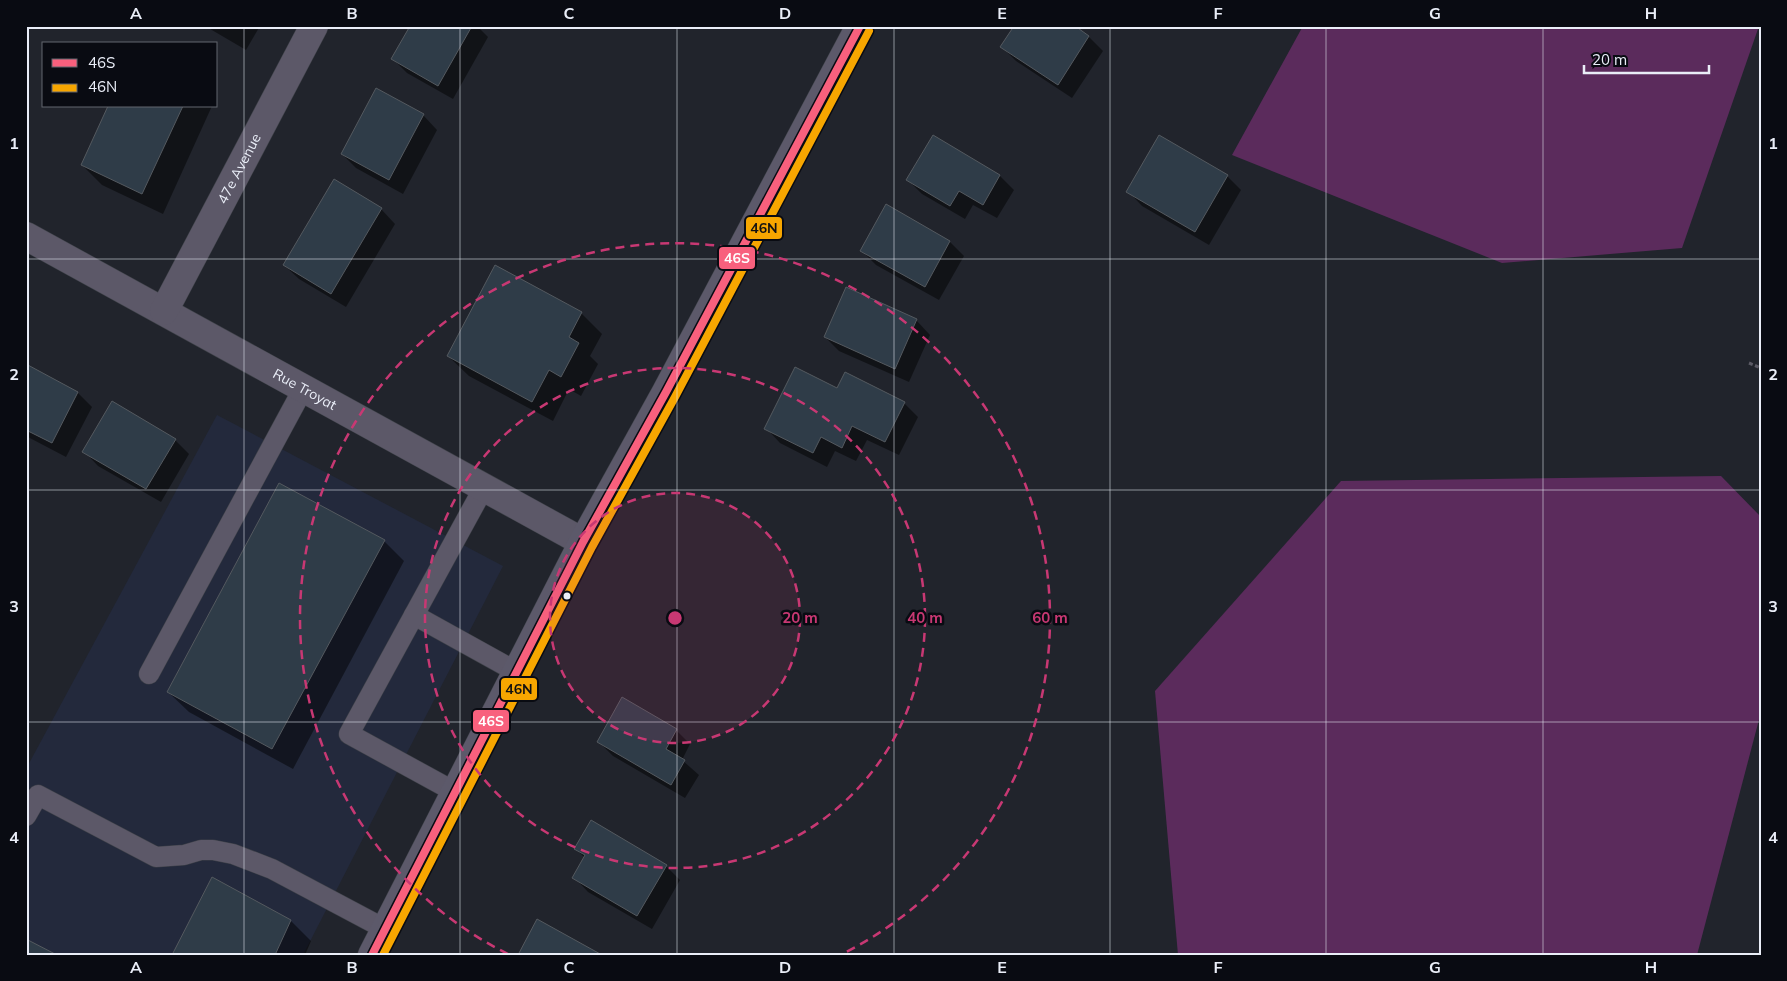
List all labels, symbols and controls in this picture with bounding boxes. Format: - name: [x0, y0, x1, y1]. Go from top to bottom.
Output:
- text: A: [130, 3, 142, 23]
- text: B: [346, 3, 358, 23]
- text: C: [564, 3, 575, 23]
- text: D: [779, 3, 791, 23]
- text: E: [997, 3, 1007, 23]
- text: F: [1213, 3, 1223, 23]
- text: G: [1429, 3, 1441, 23]
- text: H: [1645, 3, 1657, 23]
- legend: [42, 42, 218, 108]
- scale bar: [1584, 42, 1710, 74]
- text: 20 m: [1592, 50, 1627, 69]
- text: 46S: [88, 53, 115, 72]
- text: 46N: [88, 77, 117, 96]
- street label: 47e Avenue: [213, 130, 265, 207]
- text: 1: [9, 133, 19, 153]
- text: 1: [1768, 133, 1778, 153]
- line badge: 46N: [745, 216, 783, 240]
- text: 46N: [750, 219, 778, 237]
- line badge: 46S: [718, 246, 756, 270]
- text: 46S: [724, 249, 750, 267]
- text: 2: [9, 364, 19, 384]
- street label: Rue Troyat: [270, 364, 340, 414]
- text: 2: [1768, 364, 1778, 384]
- unlabelled marker: [562, 591, 572, 601]
- text: 3: [9, 596, 19, 616]
- text: 3: [1768, 596, 1778, 616]
- text: 20 m: [782, 608, 818, 627]
- text: 40 m: [907, 608, 943, 627]
- text: 60 m: [1032, 608, 1068, 627]
- centre of rings: [666, 609, 684, 627]
- line badge: 46N: [500, 677, 538, 701]
- text: 46N: [505, 680, 533, 698]
- line badge: 46S: [472, 709, 510, 733]
- text: 46S: [478, 712, 504, 730]
- text: 4: [9, 827, 19, 847]
- text: 4: [1768, 827, 1778, 847]
- text: A: [130, 957, 142, 977]
- text: B: [346, 957, 358, 977]
- text: C: [564, 957, 575, 977]
- text: D: [779, 957, 791, 977]
- text: E: [997, 957, 1007, 977]
- text: F: [1213, 957, 1223, 977]
- text: G: [1429, 957, 1441, 977]
- text: H: [1645, 957, 1657, 977]

